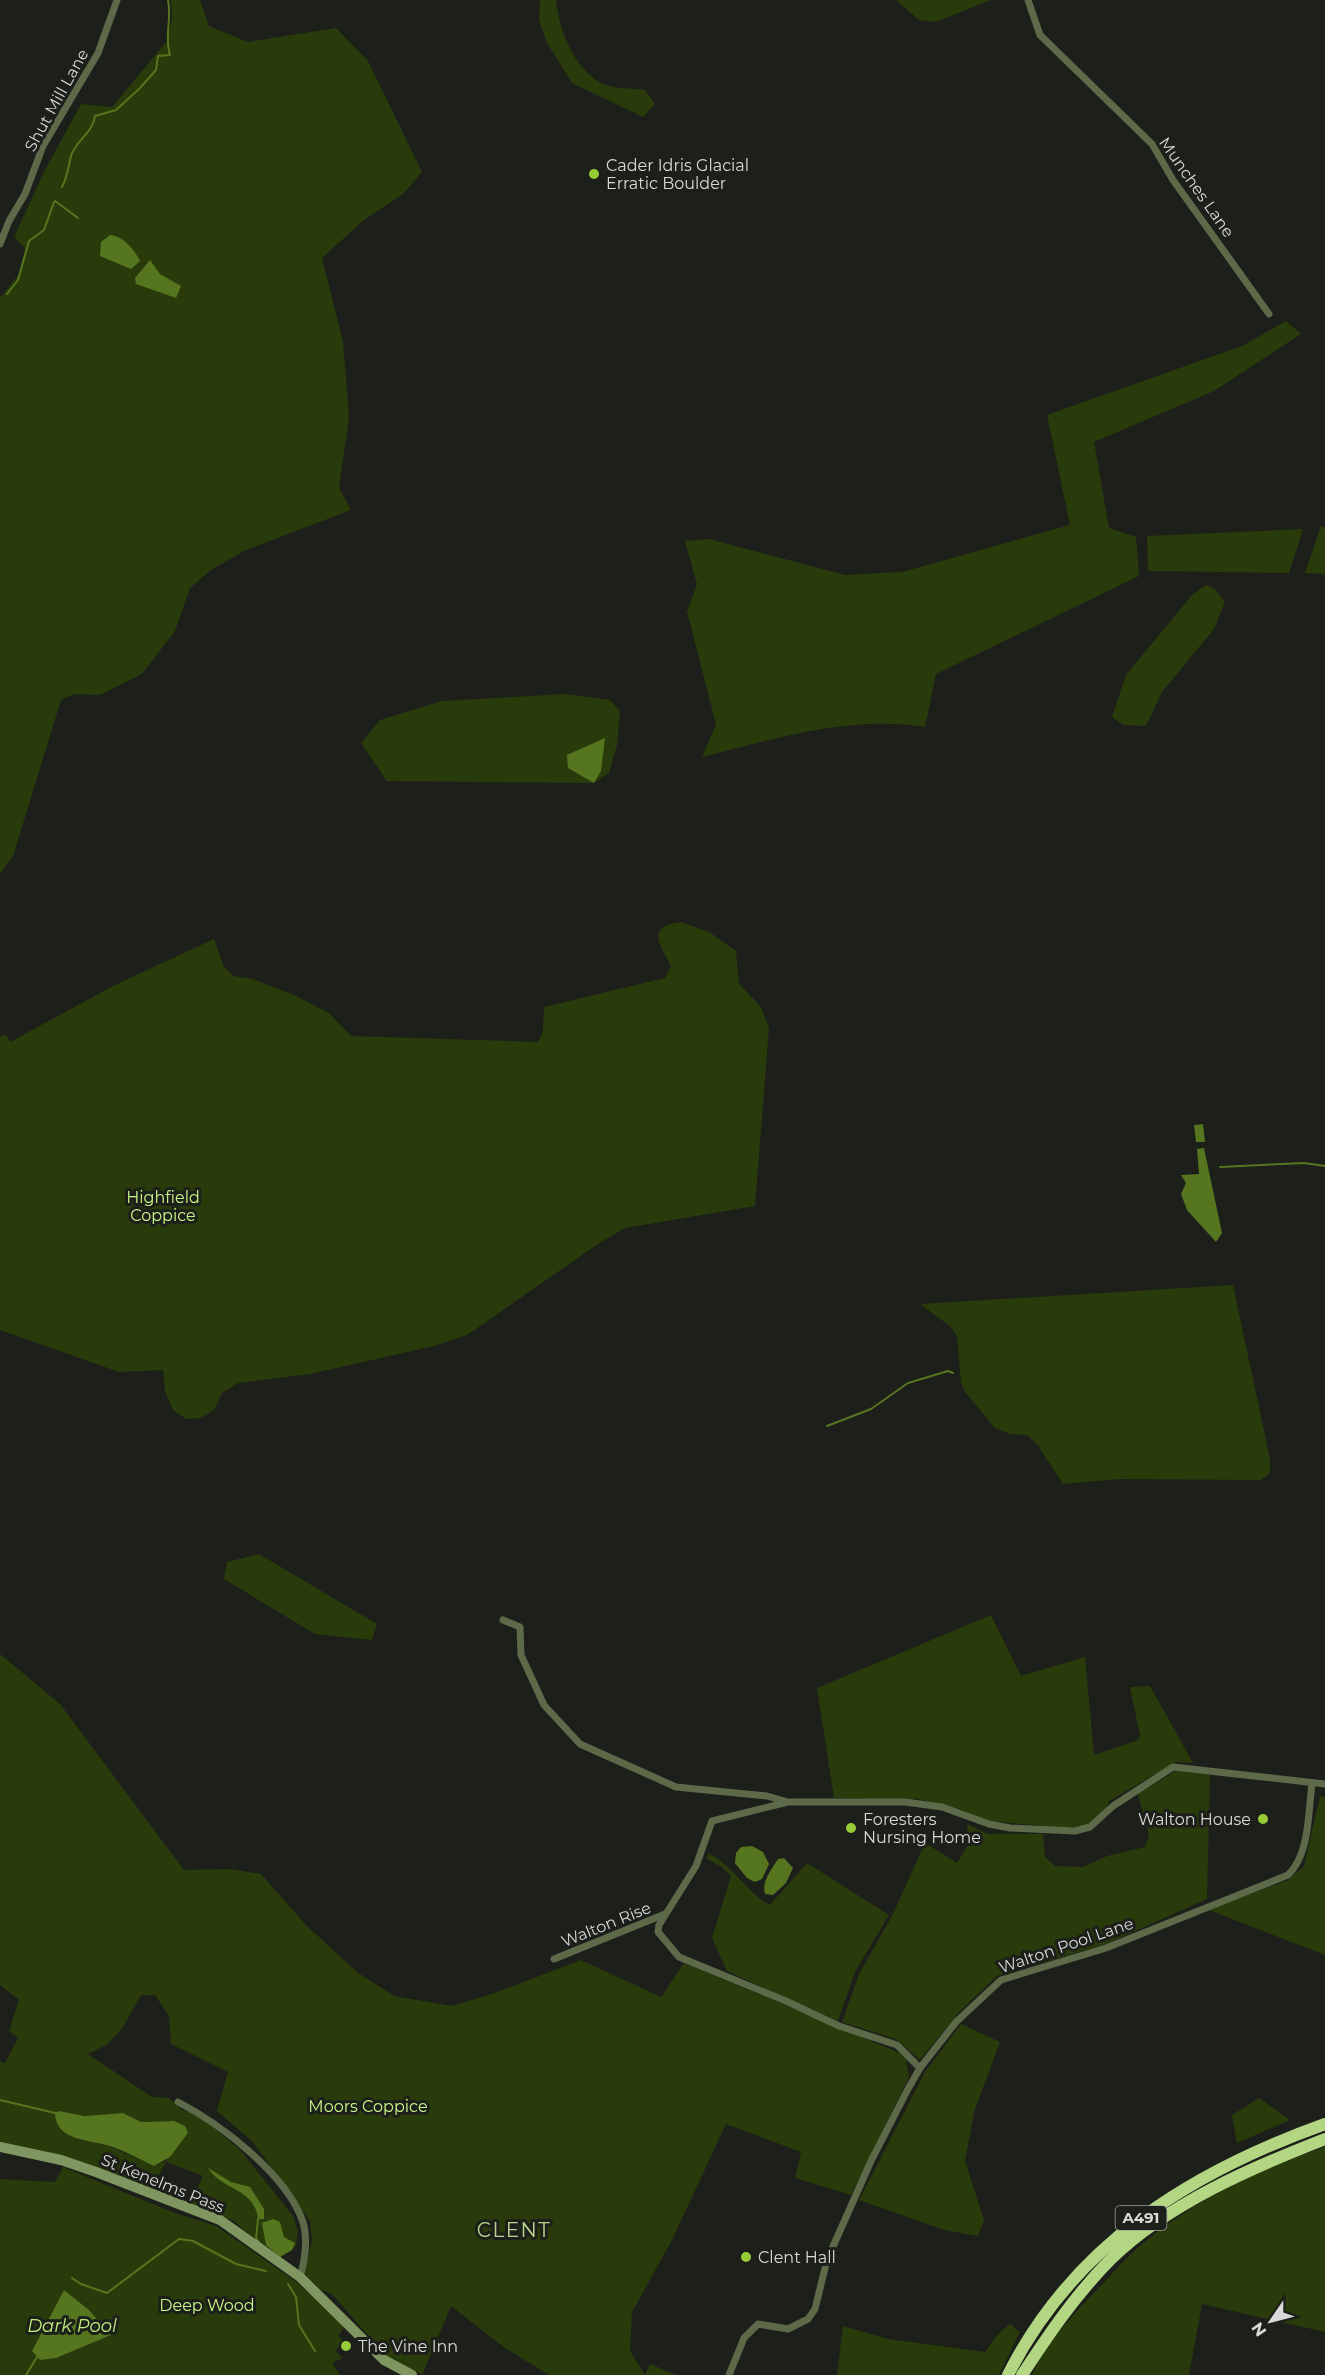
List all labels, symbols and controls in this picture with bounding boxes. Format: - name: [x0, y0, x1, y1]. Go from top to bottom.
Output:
- street label: Shut Mill Lane: [21, 46, 92, 155]
- street label: Munches Lane: [1155, 134, 1238, 241]
- place label: Cader Idris Glacial Erratic Boulder: [606, 156, 749, 193]
- marker: Cader Idris Glacial Erratic Boulder: [587, 167, 601, 181]
- park label: Highfield Coppice: [126, 1188, 200, 1225]
- place label: Foresters Nursing Home: [863, 1810, 981, 1847]
- place label: Walton House: [1138, 1810, 1251, 1829]
- marker: Walton House: [1256, 1812, 1270, 1826]
- marker: Foresters Nursing Home: [844, 1821, 858, 1835]
- street label: Walton Rise: [559, 1898, 654, 1951]
- street label: Walton Pool Lane: [996, 1914, 1136, 1977]
- park label: Moors Coppice: [308, 2097, 428, 2116]
- street label: St Kenelms Pass: [98, 2150, 227, 2217]
- road number: A491: [1116, 2206, 1166, 2230]
- district label: CLENT: [477, 2218, 551, 2242]
- place label: Clent Hall: [758, 2248, 836, 2267]
- marker: Clent Hall: [739, 2250, 753, 2264]
- north arrow: [1241, 2291, 1301, 2351]
- park label: Deep Wood: [159, 2296, 255, 2315]
- water label: Dark Pool: [27, 2315, 117, 2337]
- text: N: [1248, 2319, 1271, 2340]
- place label: The Vine Inn: [358, 2337, 458, 2356]
- marker: The Vine Inn: [339, 2339, 353, 2353]

